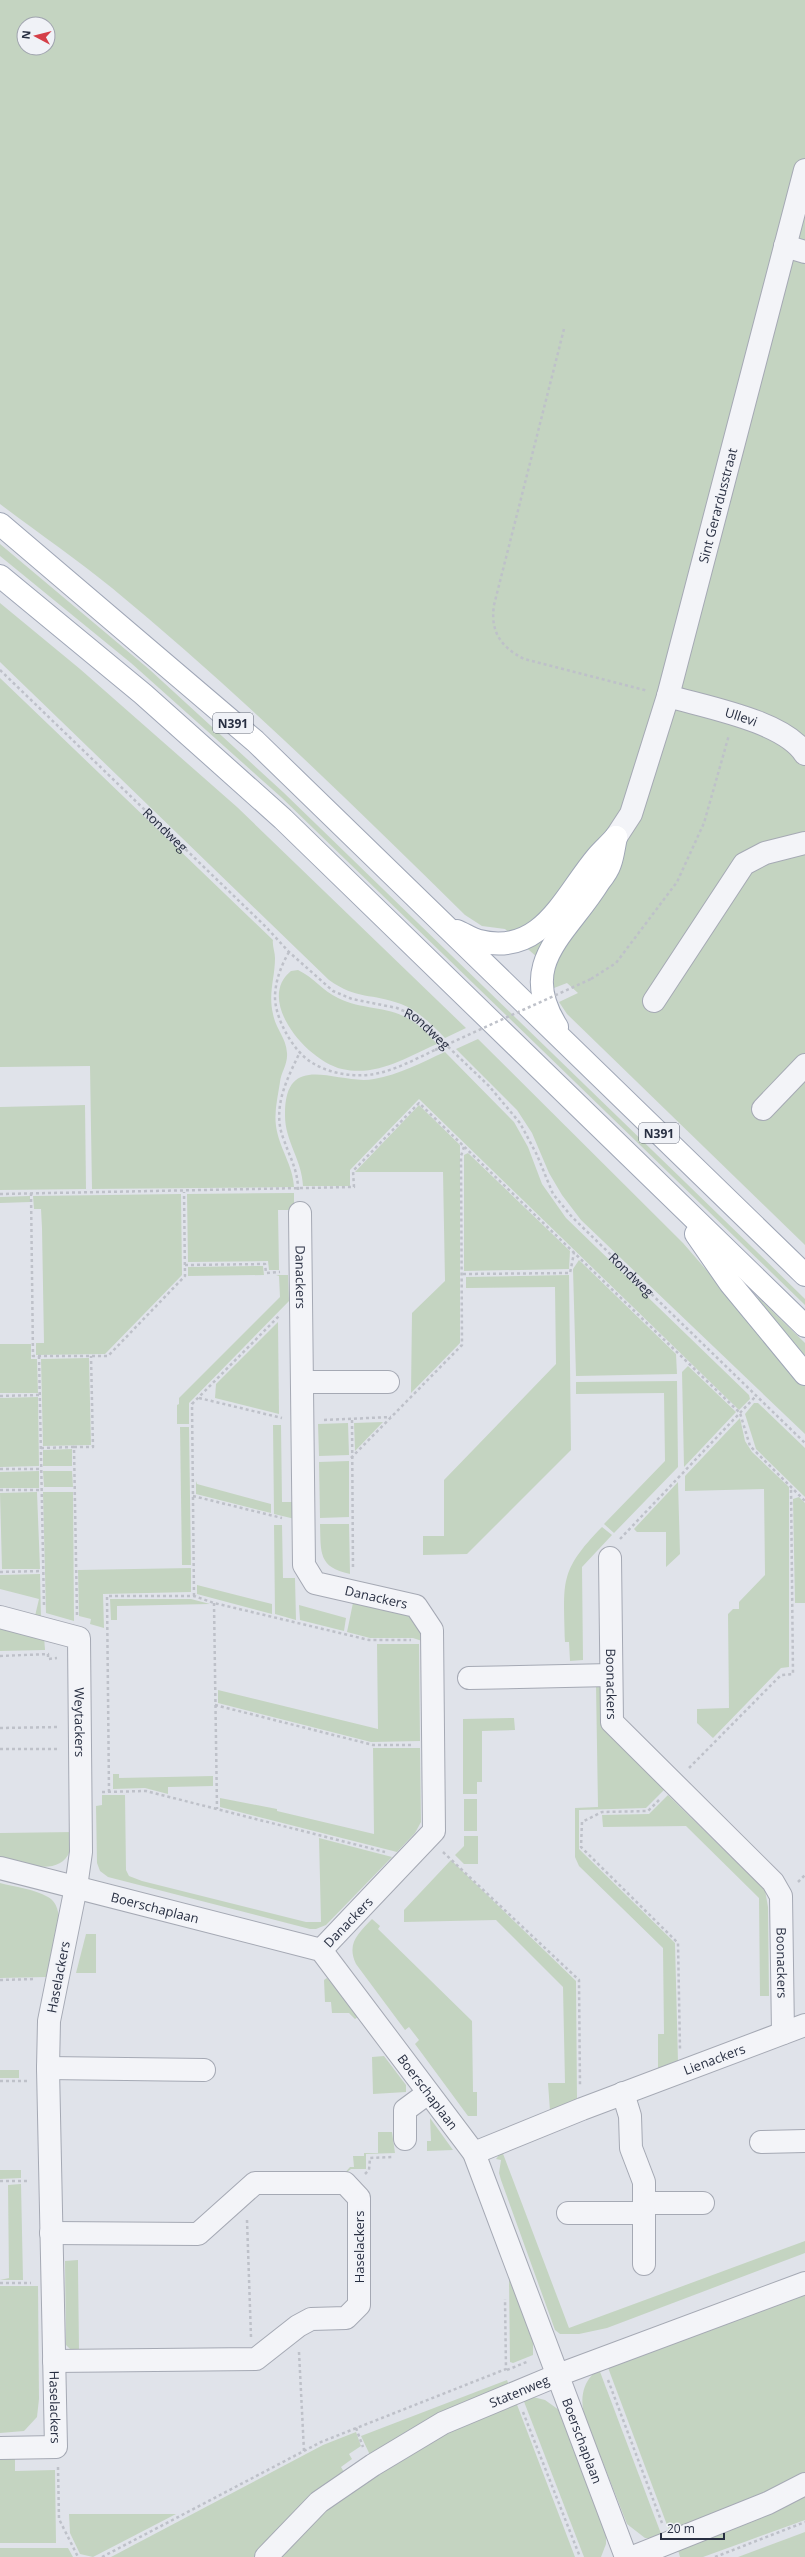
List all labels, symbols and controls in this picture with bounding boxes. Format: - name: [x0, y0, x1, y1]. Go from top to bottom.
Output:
- north arrow: [16, 16, 56, 56]
- text: N: [18, 29, 34, 40]
- street label: Sint Gerardusstraat: [694, 446, 741, 565]
- street label: Ullevi: [723, 703, 760, 730]
- road number: N391: [213, 713, 253, 733]
- street label: Rondweg: [139, 804, 192, 856]
- street label: Rondweg: [401, 1003, 454, 1053]
- road number: N391: [639, 1123, 679, 1143]
- street label: Danackers: [291, 1245, 310, 1309]
- street label: Rondweg: [605, 1249, 658, 1301]
- street label: Danackers: [343, 1581, 409, 1613]
- street label: Boonackers: [602, 1648, 621, 1720]
- street label: Weytackers: [70, 1687, 89, 1757]
- street label: Boerschaplaan: [109, 1888, 201, 1927]
- street label: Danackers: [319, 1893, 377, 1951]
- street label: Boonackers: [772, 1927, 791, 1999]
- street label: Haselackers: [42, 1940, 74, 2014]
- street label: Lienackers: [681, 2039, 748, 2079]
- street label: Boerschaplaan: [394, 2050, 462, 2133]
- street label: Haselackers: [350, 2211, 368, 2283]
- street label: Haselackers: [45, 2371, 65, 2444]
- street label: Statenweg: [486, 2371, 552, 2412]
- street label: Boerschaplaan: [558, 2395, 607, 2486]
- scale bar: [661, 2515, 724, 2541]
- text: 20 m: [667, 2520, 695, 2537]

